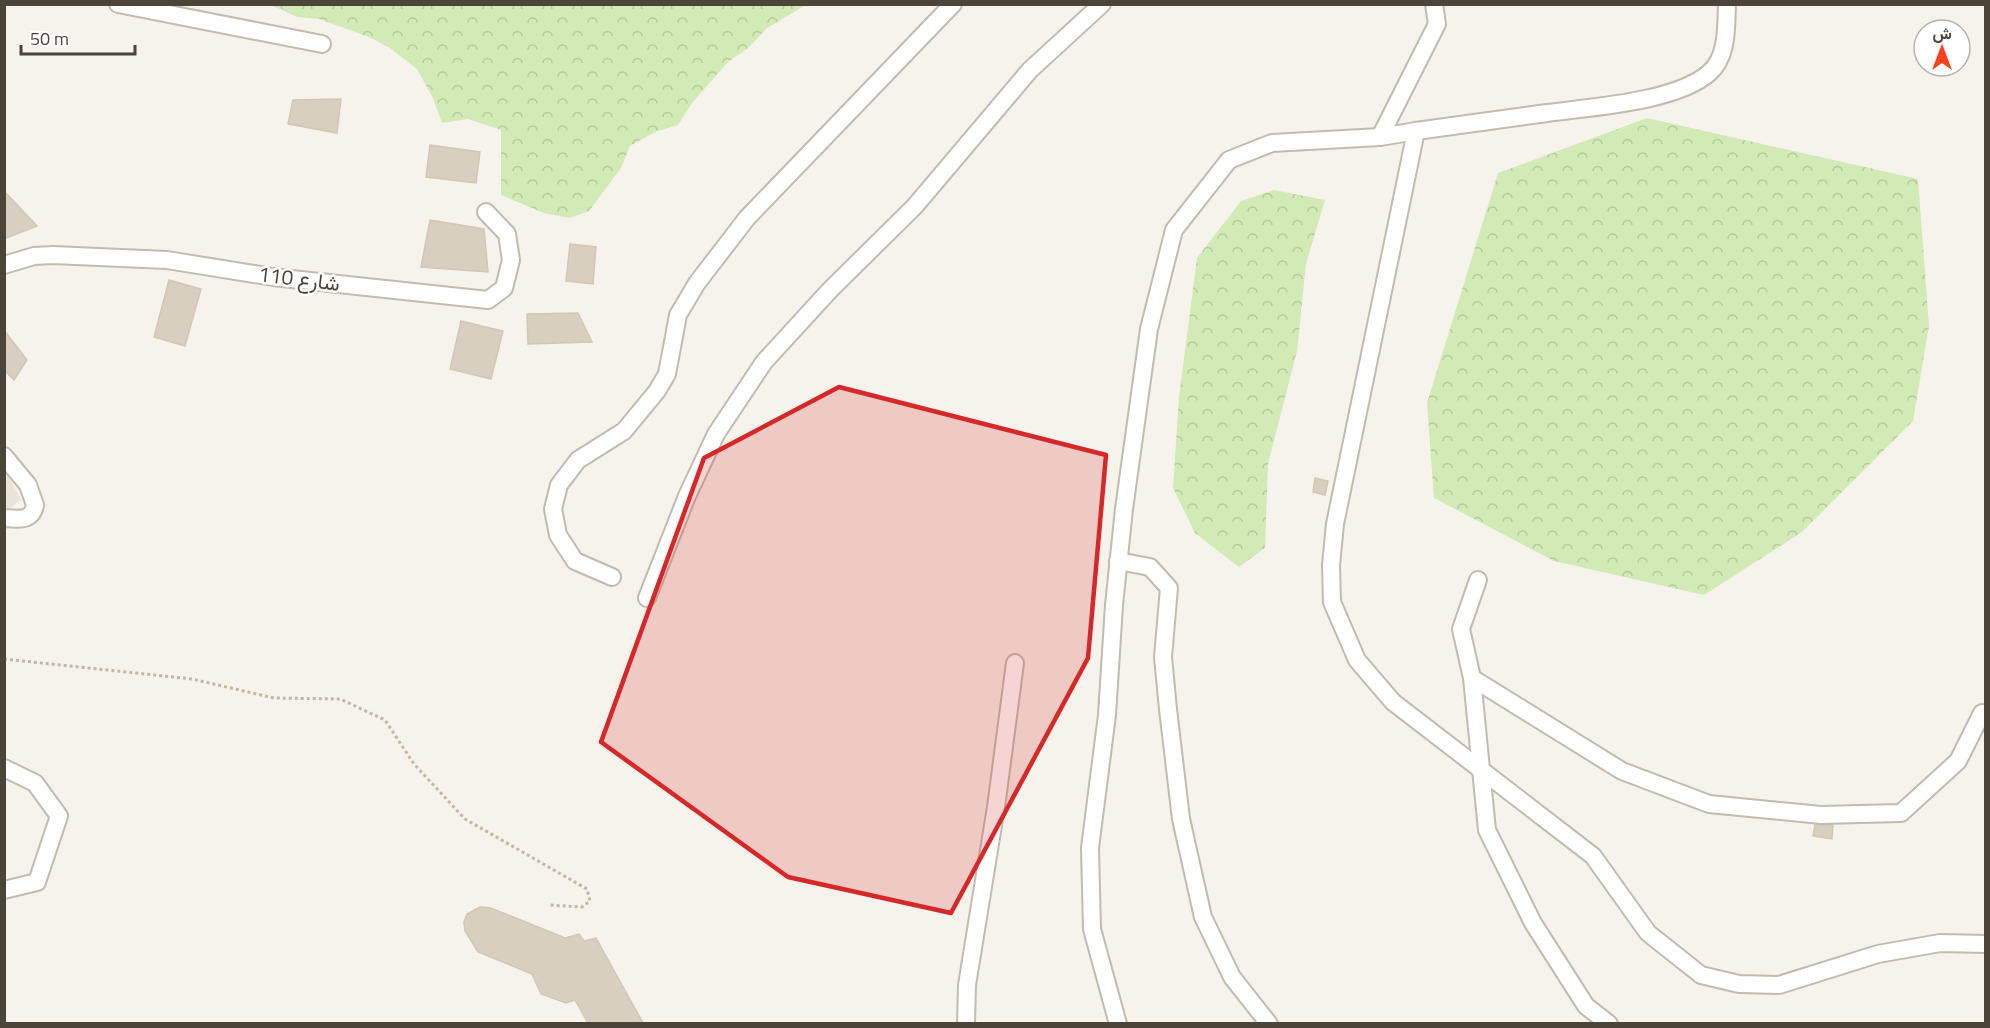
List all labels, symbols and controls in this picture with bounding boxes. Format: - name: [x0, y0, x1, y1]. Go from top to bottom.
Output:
- scale bar: [21, 18, 135, 56]
- north arrow: [1912, 18, 1972, 78]
- text: ش: [1932, 21, 1952, 45]
- text: 50 m: [30, 25, 69, 52]
- street label: شارع 110: [256, 257, 342, 299]

